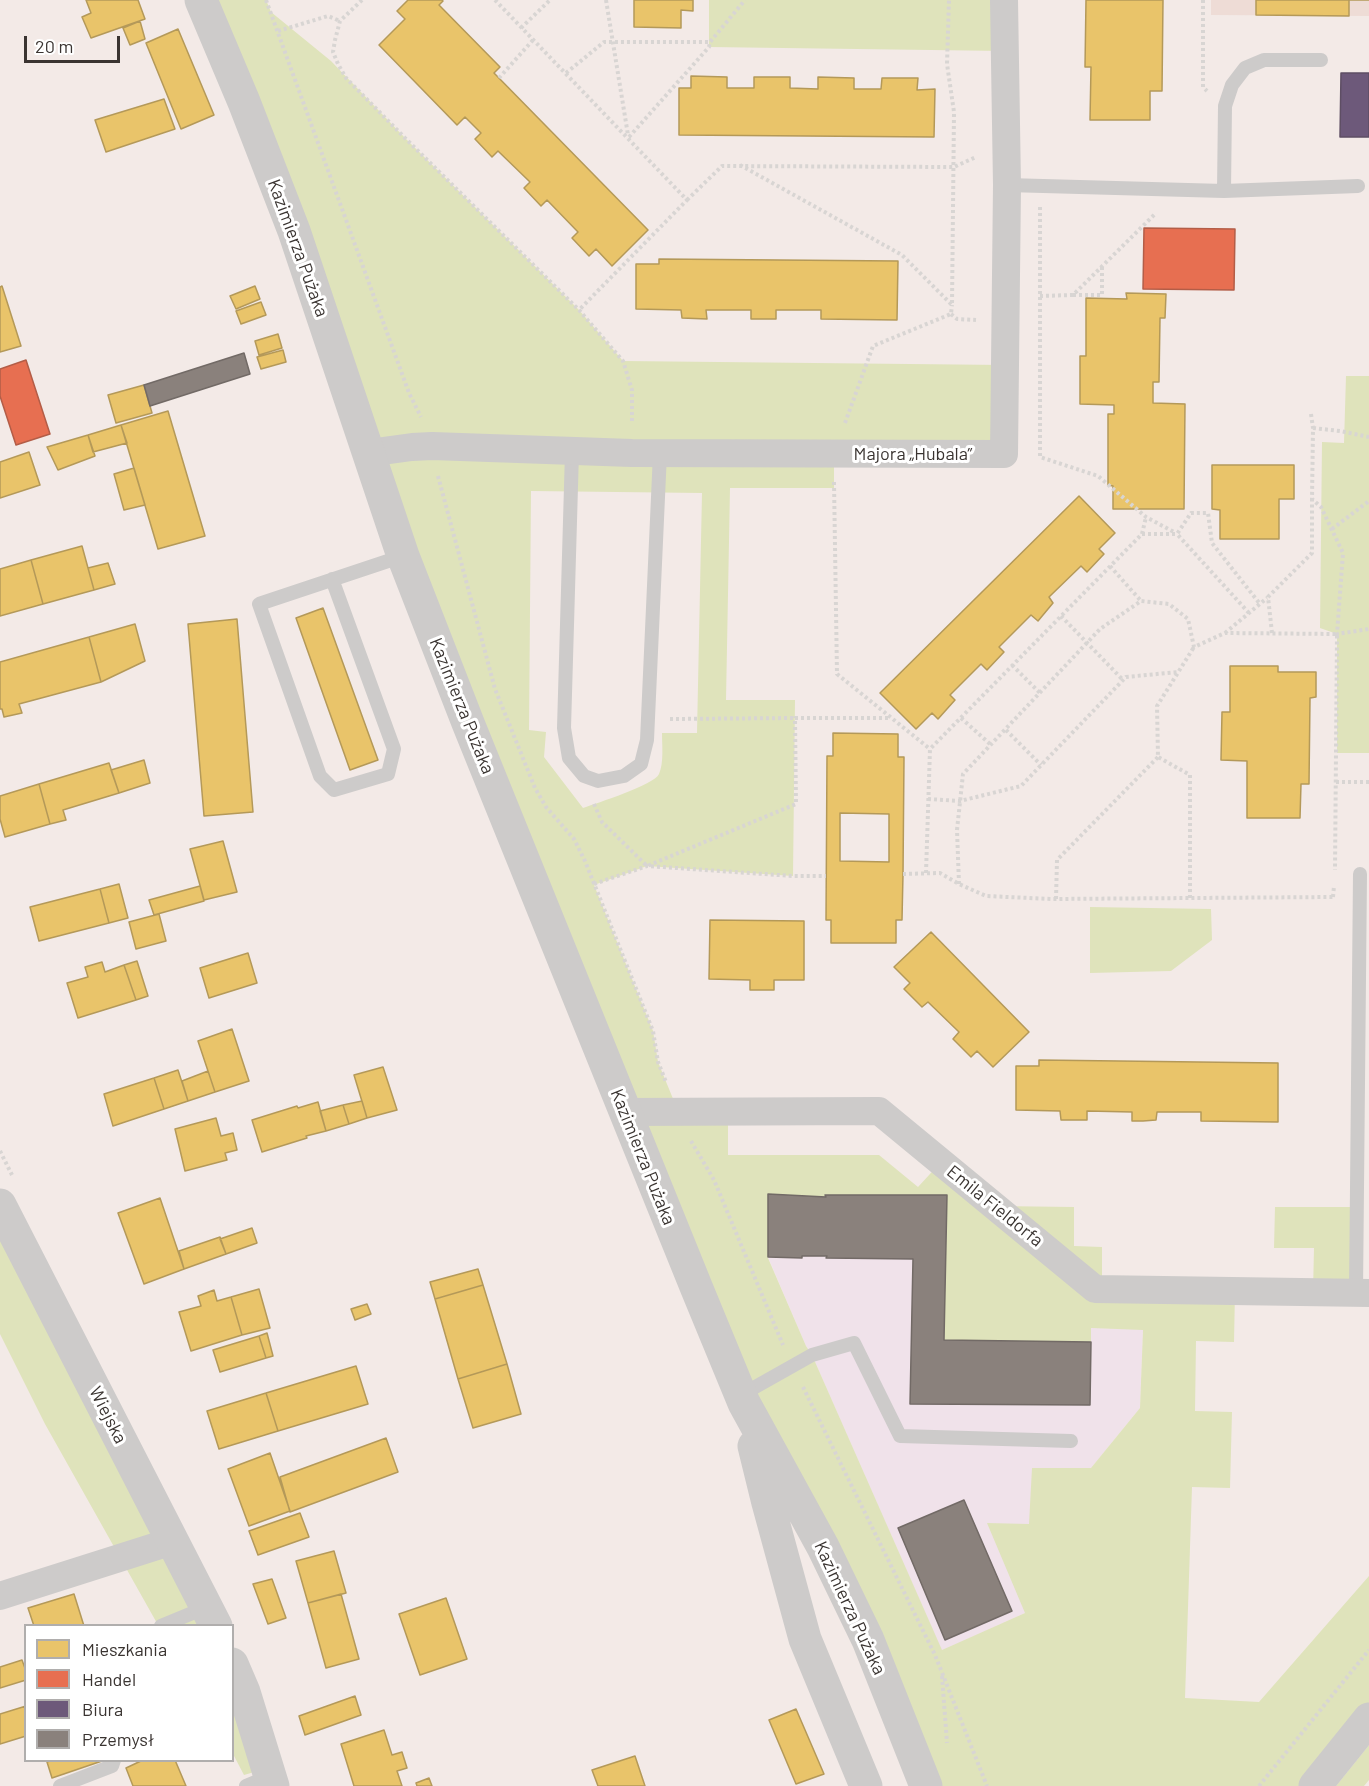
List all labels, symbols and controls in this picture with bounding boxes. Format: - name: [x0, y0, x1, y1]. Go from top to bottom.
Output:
- scale bar: [27, 24, 123, 62]
- text: 20 m: [35, 35, 73, 57]
- street label: Kazimierza Pużaka: [263, 176, 333, 320]
- street label: Majora „Hubala”: [854, 443, 972, 465]
- street label: Kazimierza Pużaka: [425, 635, 499, 777]
- street label: Kazimierza Pużaka: [606, 1086, 680, 1228]
- street label: Emila Fieldorfa: [943, 1161, 1047, 1251]
- street label: Wiejska: [85, 1383, 131, 1447]
- street label: Kazimierza Pużaka: [810, 1538, 890, 1678]
- legend: [24, 1624, 234, 1762]
- text: Mieszkania: [82, 1638, 167, 1660]
- text: Handel: [82, 1668, 136, 1690]
- text: Biura: [82, 1698, 123, 1720]
- text: Przemysł: [82, 1728, 154, 1750]

